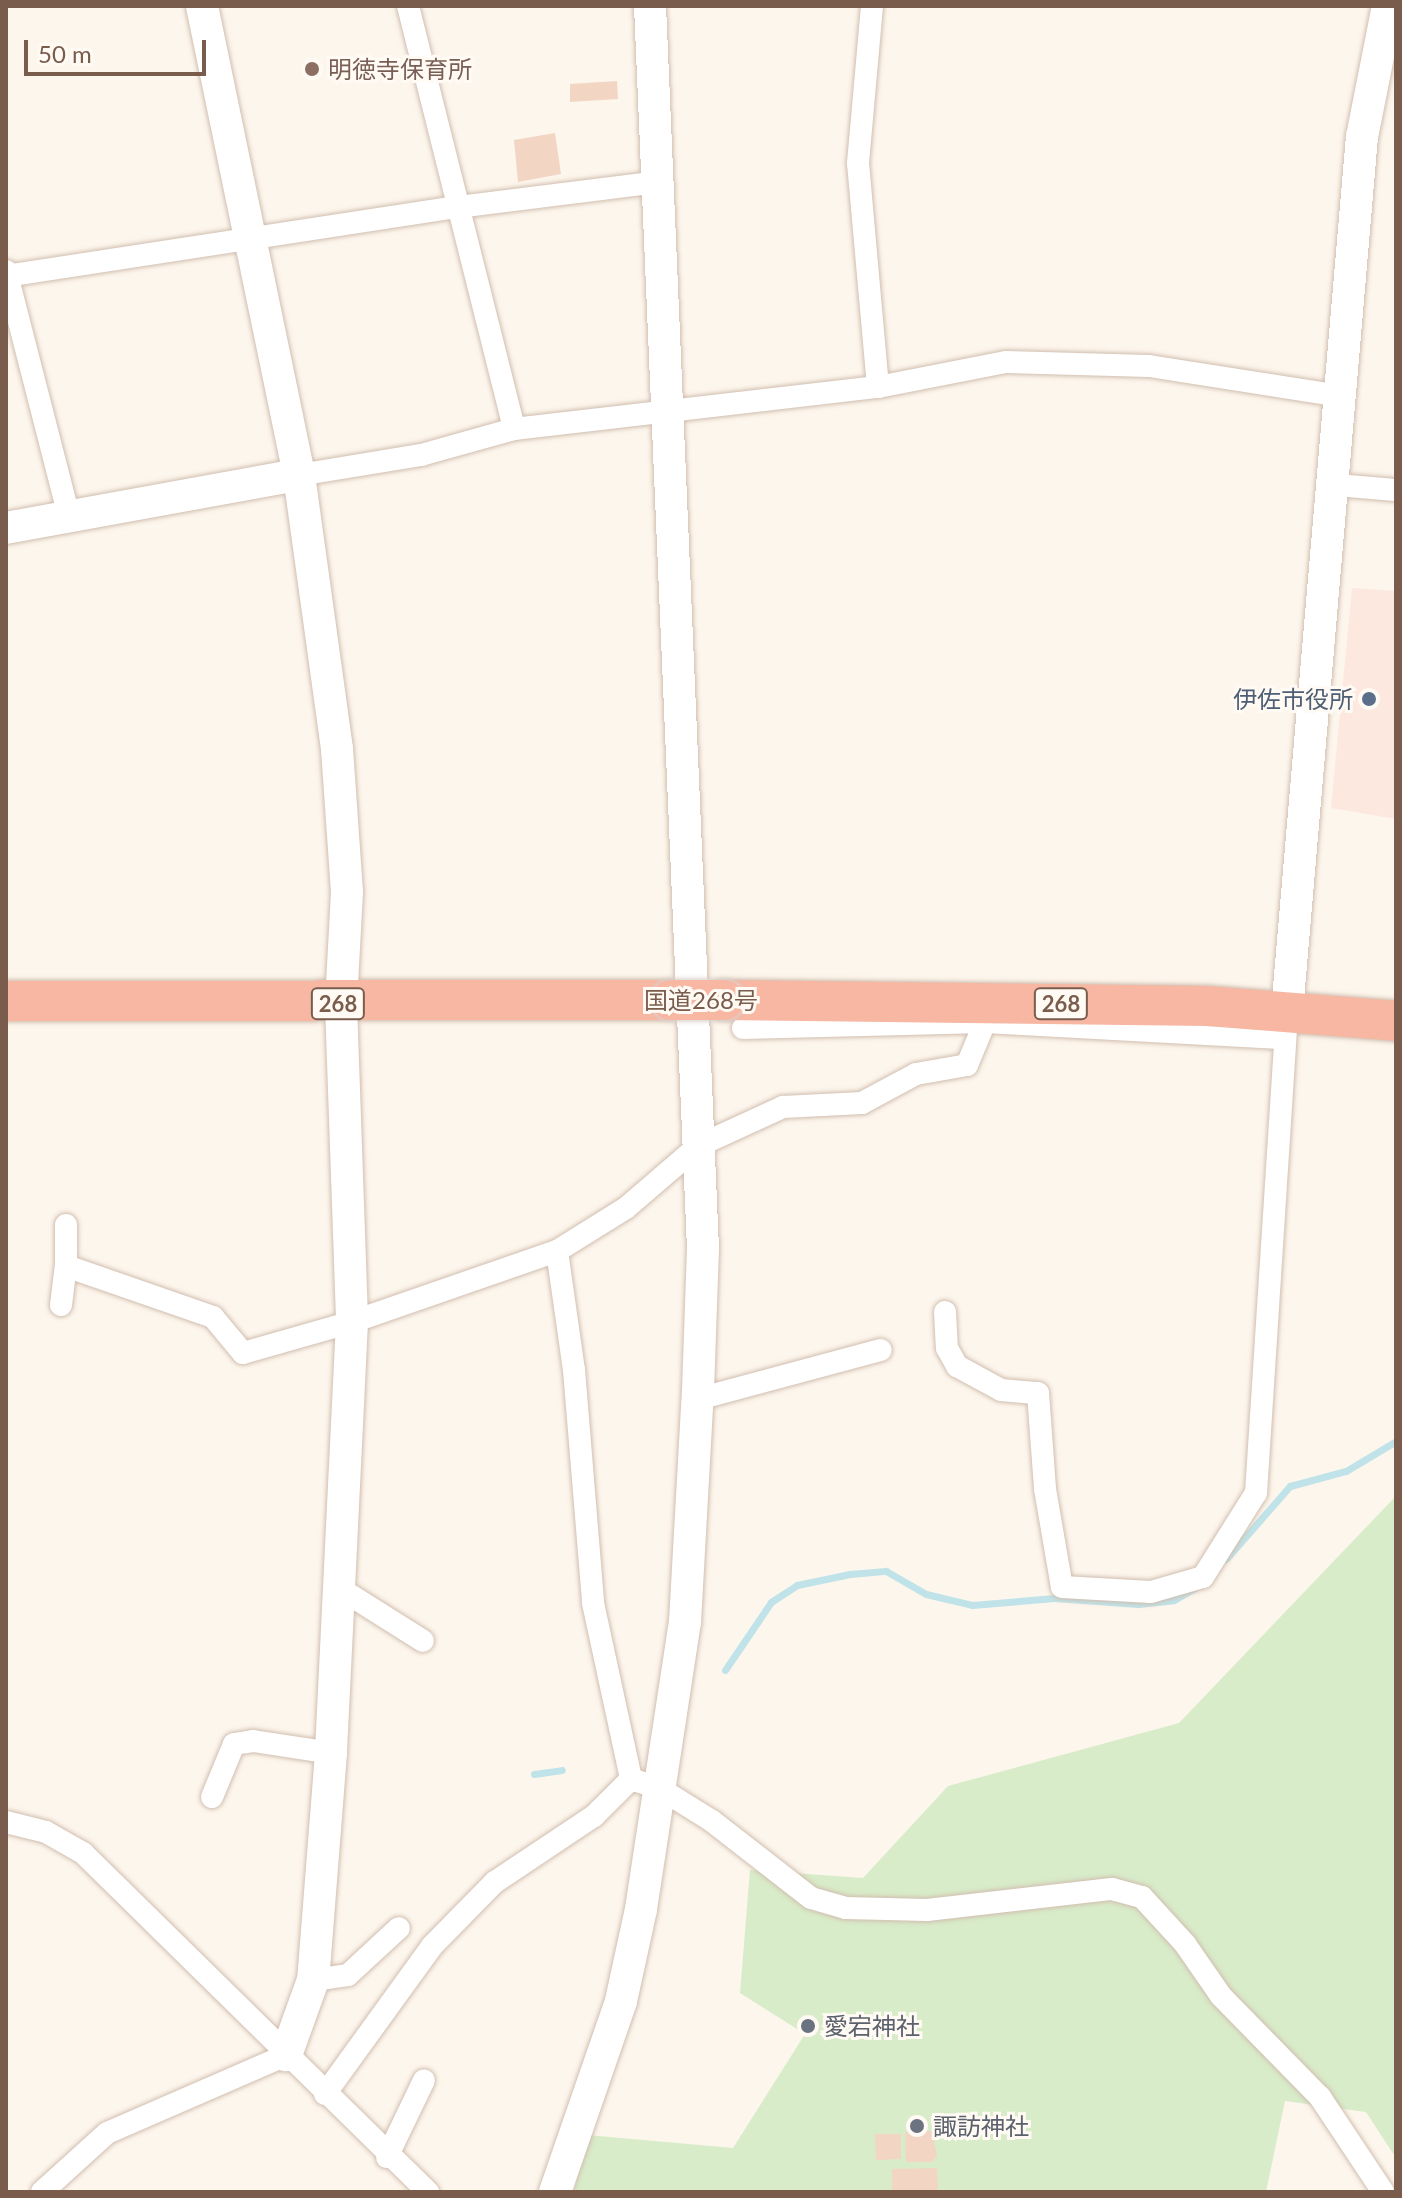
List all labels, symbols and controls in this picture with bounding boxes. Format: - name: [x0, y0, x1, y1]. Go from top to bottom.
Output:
- scale bar: [28, 24, 210, 74]
- text: 50 m: [38, 39, 92, 68]
- place label: 明徳寺保育所: [328, 55, 472, 83]
- marker: 明徳寺保育所: [303, 60, 321, 78]
- place label: 伊佐市役所: [1233, 685, 1353, 713]
- marker: 伊佐市役所: [1360, 690, 1378, 708]
- road number: 268: [310, 986, 366, 1022]
- street label: 国道268号: [644, 986, 758, 1014]
- road number: 268: [1033, 986, 1089, 1022]
- place label: 愛宕神社: [824, 2012, 920, 2040]
- marker: 愛宕神社: [799, 2017, 817, 2035]
- place label: 諏訪神社: [933, 2112, 1029, 2140]
- marker: 諏訪神社: [908, 2117, 926, 2135]

